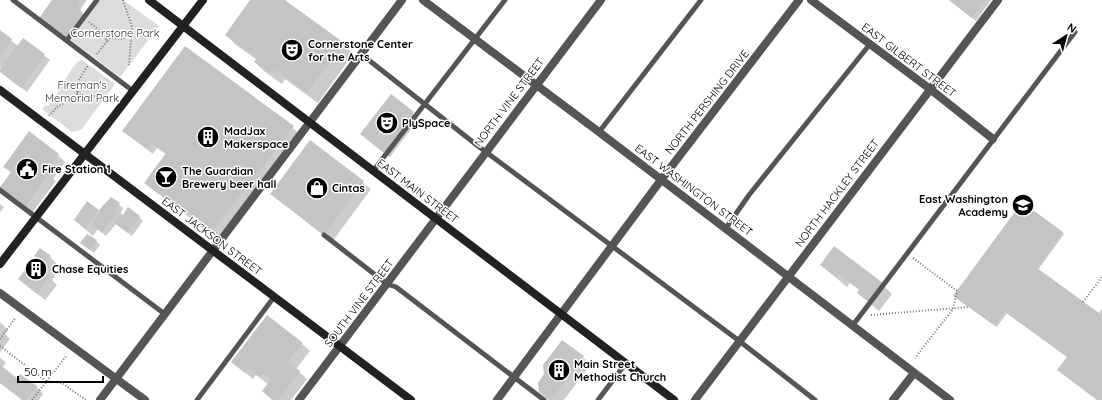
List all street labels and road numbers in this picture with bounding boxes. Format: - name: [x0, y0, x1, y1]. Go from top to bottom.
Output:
- street label: EAST GILBERT STREET: [859, 20, 959, 100]
- street label: NORTH PERSHING DRIVE: [662, 47, 752, 157]
- street label: NORTH VINE STREET: [471, 54, 547, 149]
- street label: NORTH HACKLEY STREET: [792, 136, 882, 250]
- street label: EAST WASHINGTON STREET: [632, 141, 756, 239]
- street label: EAST MAIN STREET: [374, 156, 462, 226]
- street label: EAST JACKSON STREET: [159, 194, 265, 278]
- street label: SOUTH VINE STREET: [321, 256, 397, 350]

